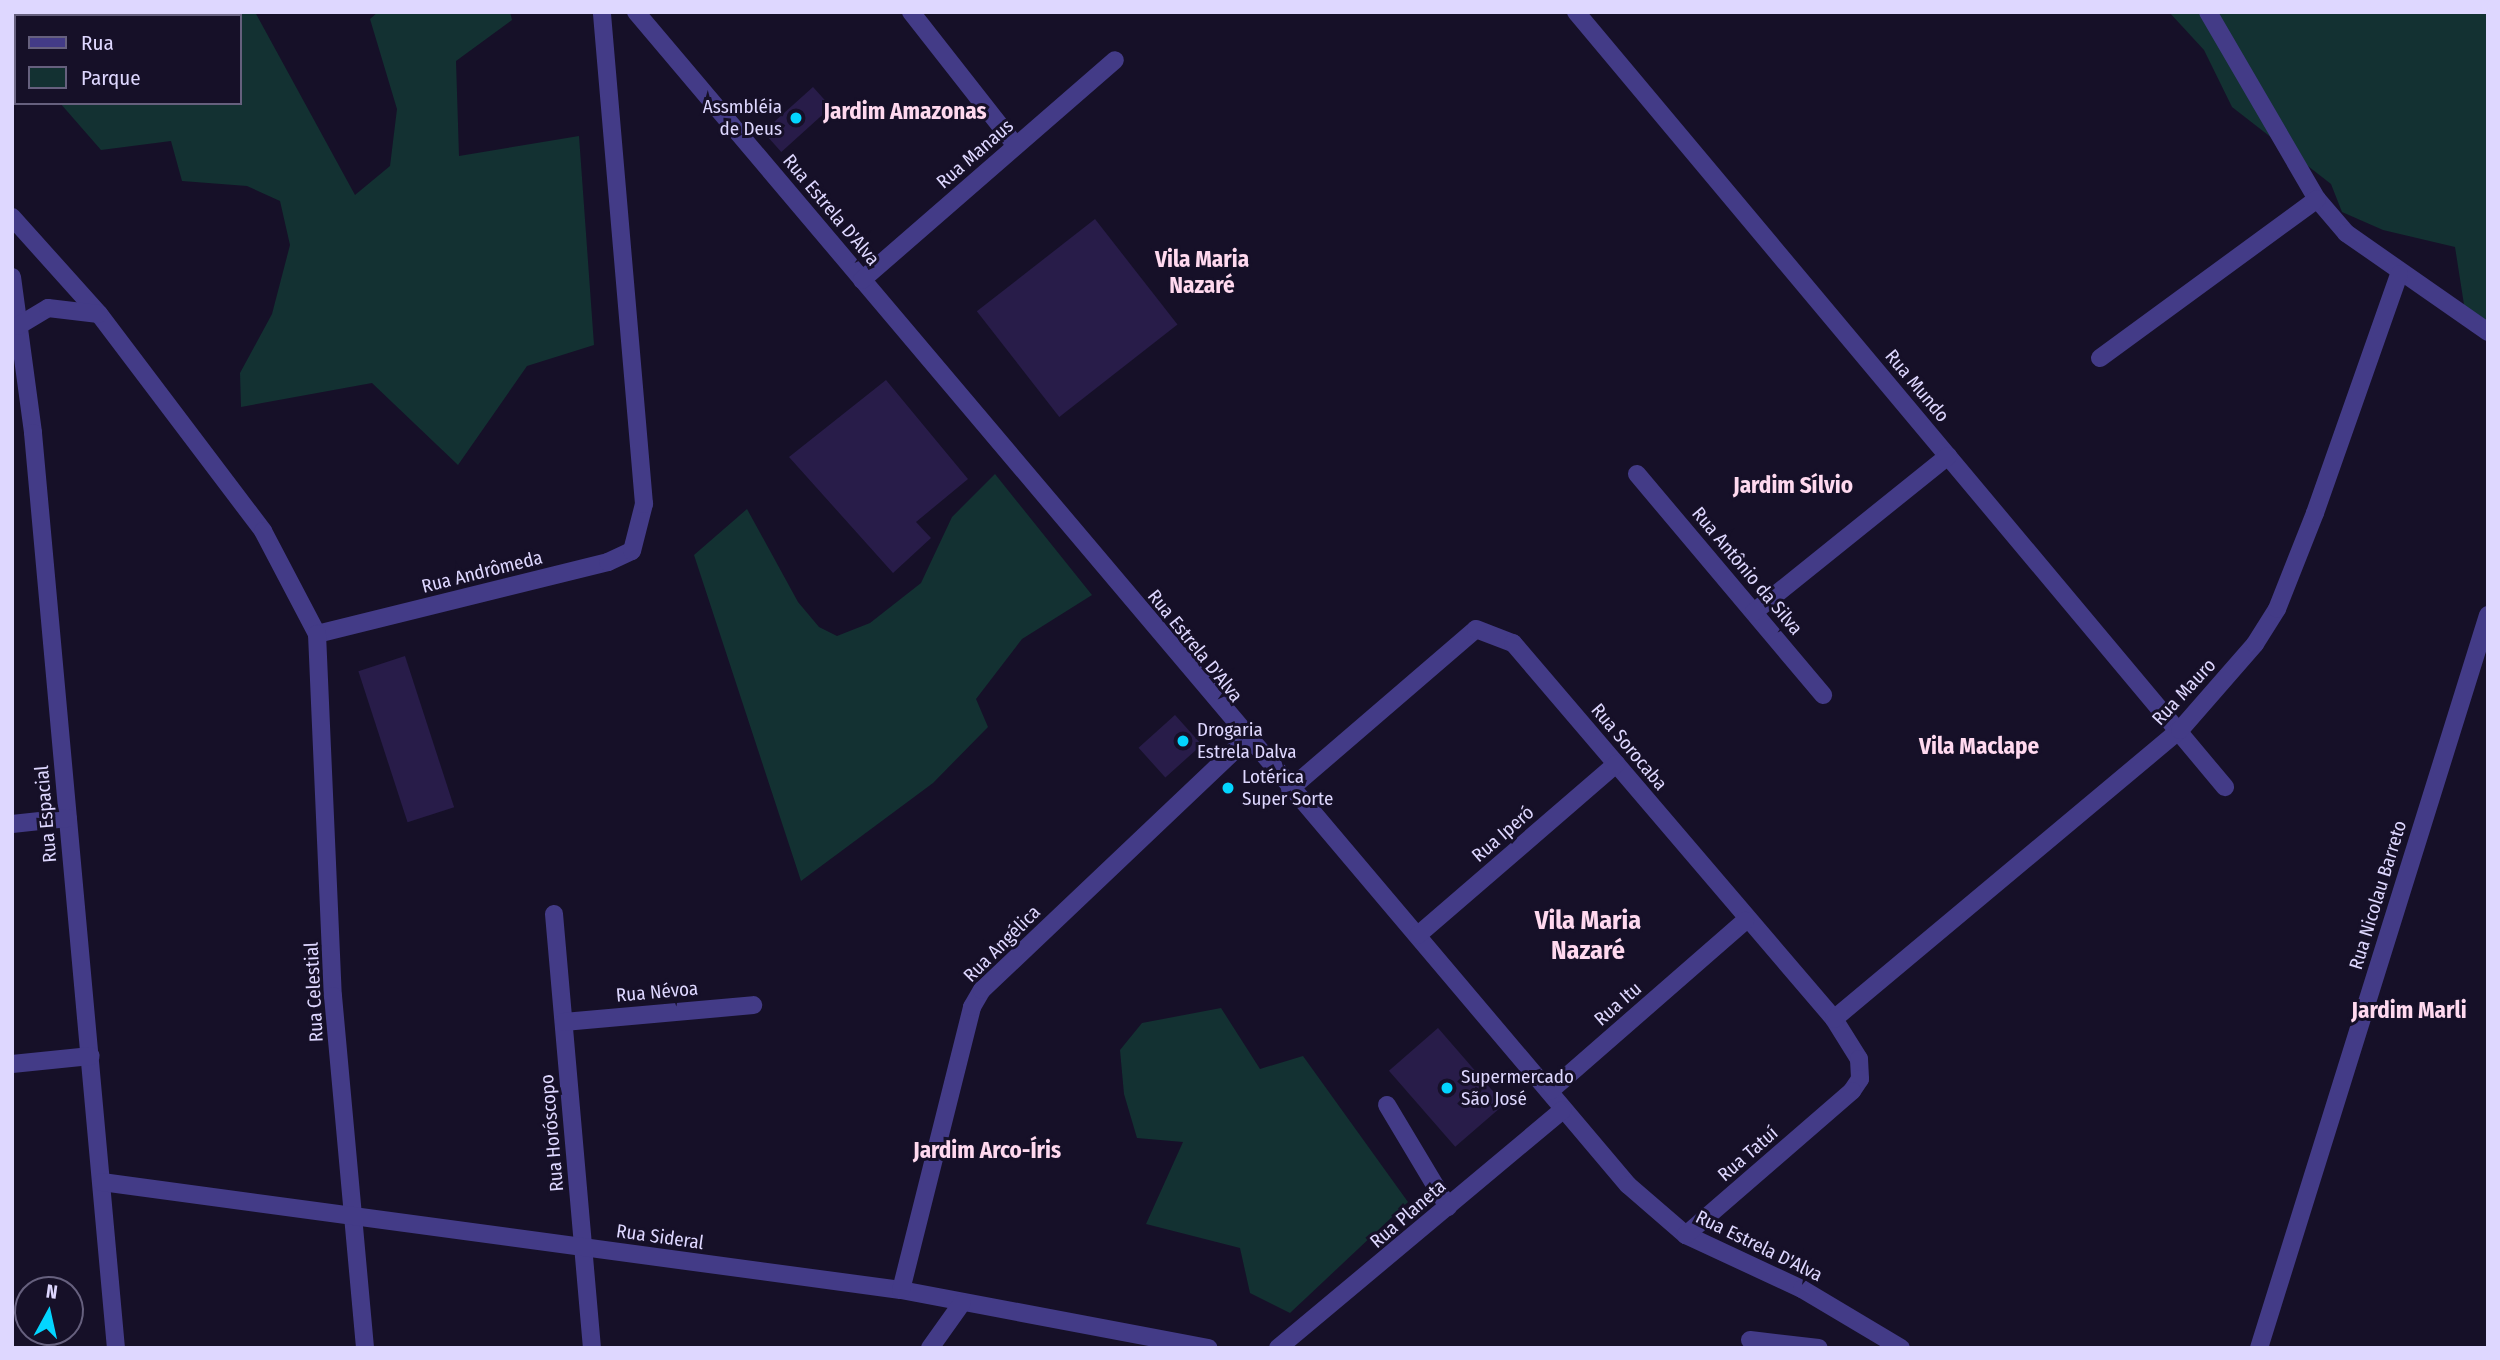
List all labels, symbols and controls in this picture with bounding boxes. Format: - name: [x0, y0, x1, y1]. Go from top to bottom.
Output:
- legend: [14, 14, 242, 105]
- text: Rua: [81, 30, 114, 56]
- text: Parque: [81, 65, 141, 91]
- place label: Assmbléia de Deus: [703, 96, 782, 140]
- district label: Jardim Amazonas: [823, 97, 987, 125]
- marker: Assmbléia de Deus: [788, 110, 804, 126]
- street label: Rua Manaus: [932, 114, 1018, 194]
- street label: Rua Estrela D'Alva: [778, 150, 884, 270]
- district label: Vila Maria Nazaré: [1155, 245, 1249, 299]
- street label: Rua Mundo: [1880, 345, 1954, 427]
- district label: Jardim Sílvio: [1733, 471, 1853, 499]
- street label: Rua Antônio da Silva: [1687, 502, 1807, 640]
- street label: Rua Andrômeda: [419, 546, 545, 598]
- street label: Rua Estrela D'Alva: [1143, 585, 1247, 707]
- street label: Rua Mauro: [2147, 654, 2221, 730]
- street label: Rua Sorocaba: [1586, 699, 1672, 795]
- place label: Drogaria Estrela Dalva: [1197, 719, 1297, 763]
- district label: Vila Maclape: [1919, 732, 2039, 760]
- marker: Drogaria Estrela Dalva: [1175, 733, 1191, 749]
- street label: Rua Espacial: [30, 765, 62, 863]
- place label: Lotérica Super Sorte: [1242, 766, 1333, 810]
- marker: Lotérica Super Sorte: [1220, 780, 1236, 796]
- street label: Rua Iperó: [1467, 801, 1539, 867]
- street label: Rua Nicolau Barreto: [2345, 818, 2411, 972]
- street label: Rua Angélica: [959, 901, 1045, 987]
- district label: Vila Maria Nazaré: [1535, 905, 1641, 967]
- street label: Rua Celestial: [300, 941, 328, 1043]
- street label: Rua Névoa: [615, 977, 699, 1007]
- street label: Rua Itu: [1590, 977, 1646, 1031]
- district label: Jardim Marli: [2351, 996, 2467, 1024]
- place label: Supermercado São José: [1461, 1066, 1574, 1110]
- street label: Rua Horóscopo: [536, 1073, 568, 1193]
- marker: Supermercado São José: [1439, 1080, 1455, 1096]
- street label: Rua Tatuí: [1713, 1122, 1783, 1186]
- district label: Jardim Arco-Íris: [913, 1136, 1061, 1164]
- street label: Rua Planeta: [1365, 1175, 1451, 1253]
- street label: Rua Estrela D'Alva: [1692, 1206, 1826, 1286]
- street label: Rua Sideral: [615, 1220, 705, 1254]
- north arrow: [14, 1276, 84, 1346]
- text: N: [44, 1280, 59, 1304]

